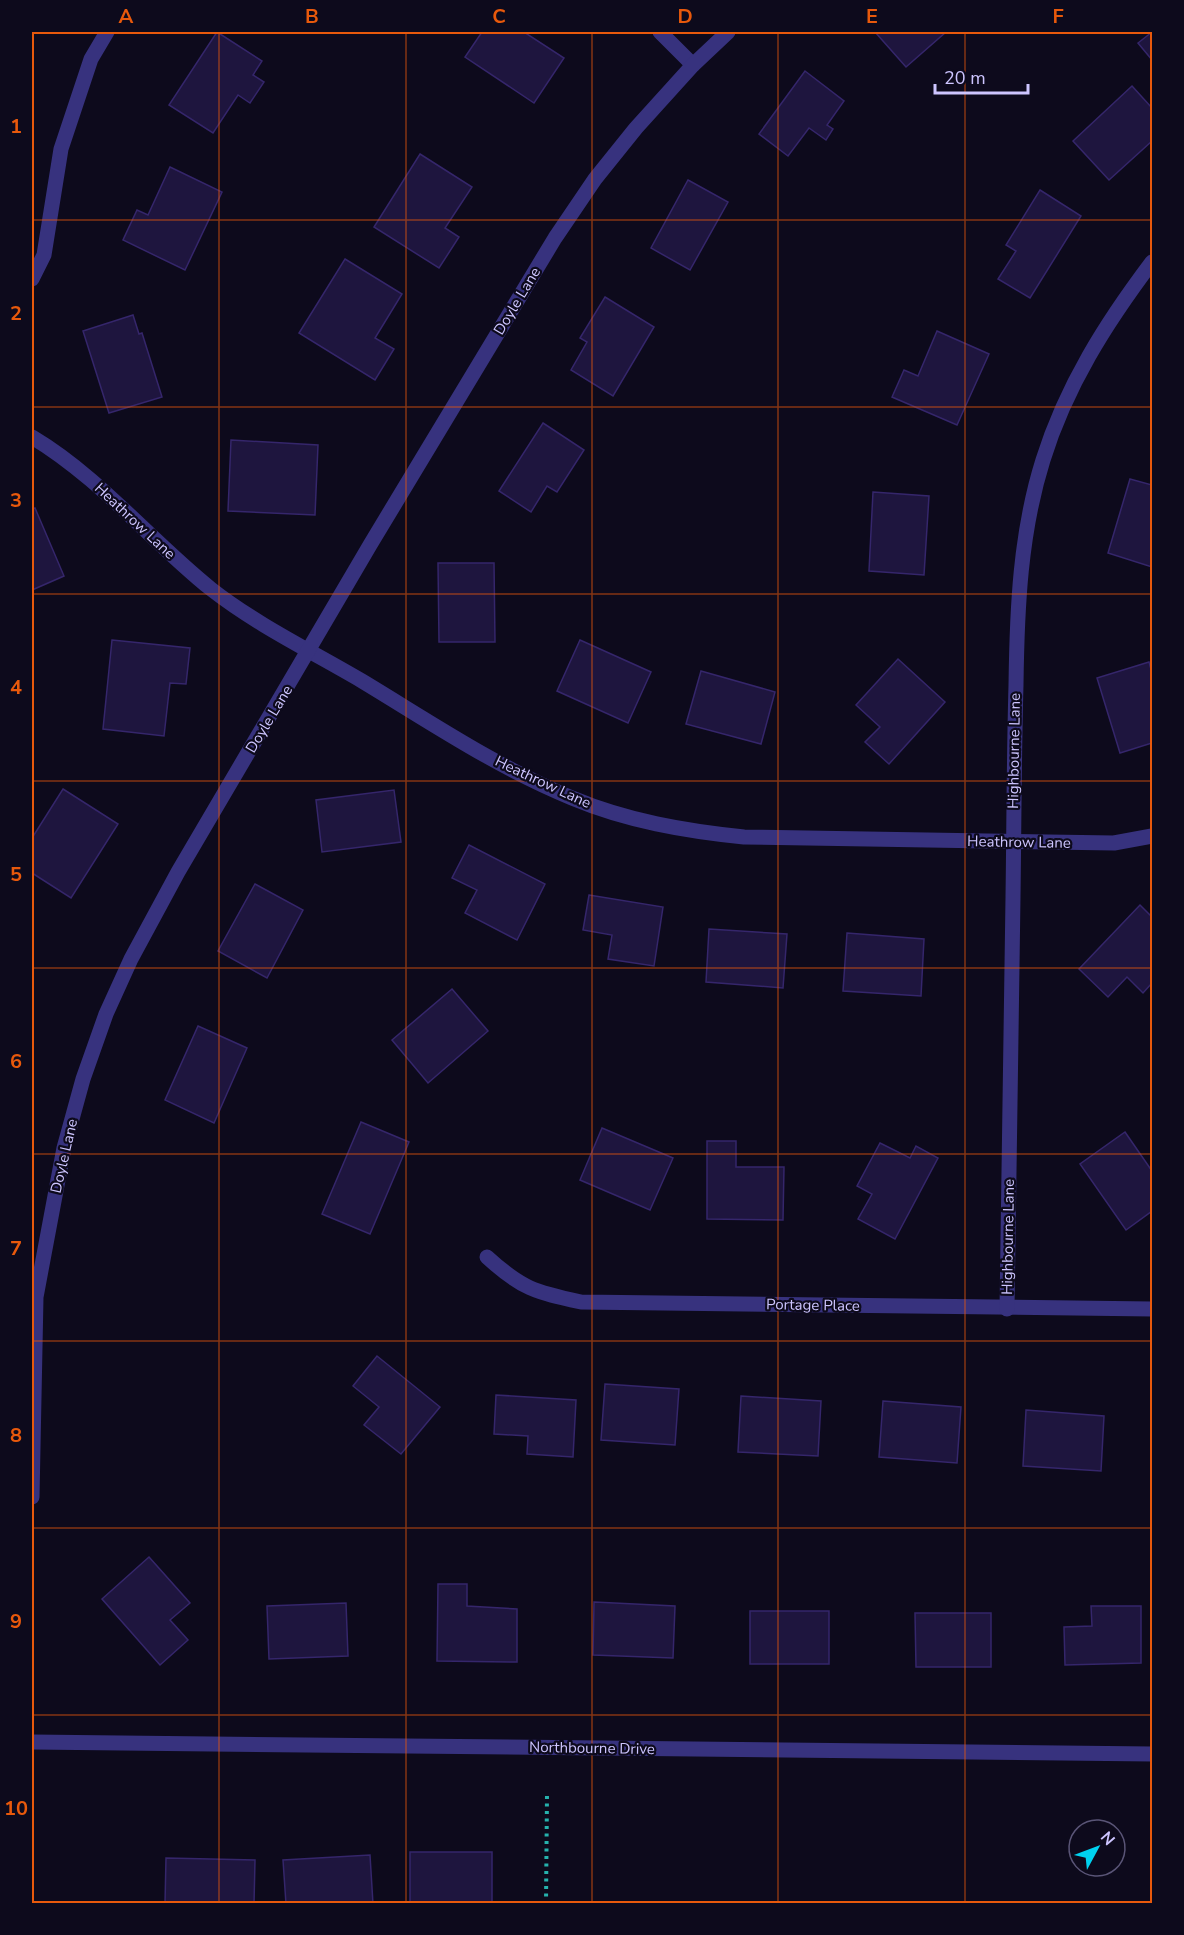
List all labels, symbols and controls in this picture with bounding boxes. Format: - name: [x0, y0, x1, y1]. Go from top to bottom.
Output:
- text: A: [119, 3, 134, 30]
- text: B: [305, 3, 319, 30]
- text: C: [492, 3, 506, 30]
- text: D: [677, 3, 693, 30]
- text: E: [866, 3, 878, 30]
- text: F: [1052, 3, 1064, 30]
- scale bar: [935, 57, 1028, 95]
- text: 20 m: [944, 66, 986, 90]
- text: 1: [10, 113, 22, 140]
- street label: Doyle Lane: [489, 263, 545, 339]
- text: 2: [10, 300, 22, 327]
- street label: Heathrow Lane: [90, 478, 180, 564]
- text: 3: [10, 487, 22, 514]
- text: 4: [10, 674, 22, 701]
- street label: Doyle Lane: [241, 681, 297, 757]
- street label: Highbourne Lane: [1003, 693, 1025, 809]
- street label: Heathrow Lane: [492, 751, 594, 813]
- street label: Heathrow Lane: [967, 831, 1071, 853]
- text: 5: [10, 861, 22, 888]
- text: 6: [10, 1048, 22, 1075]
- street label: Doyle Lane: [46, 1117, 82, 1195]
- street label: Highbourne Lane: [997, 1179, 1019, 1295]
- text: 7: [10, 1235, 22, 1262]
- street label: Portage Place: [766, 1294, 860, 1316]
- text: 8: [10, 1422, 22, 1449]
- text: 9: [10, 1608, 22, 1635]
- street label: Northbourne Drive: [529, 1737, 655, 1759]
- text: 10: [4, 1795, 28, 1822]
- north arrow: [1067, 1818, 1127, 1878]
- text: N: [1095, 1827, 1120, 1851]

